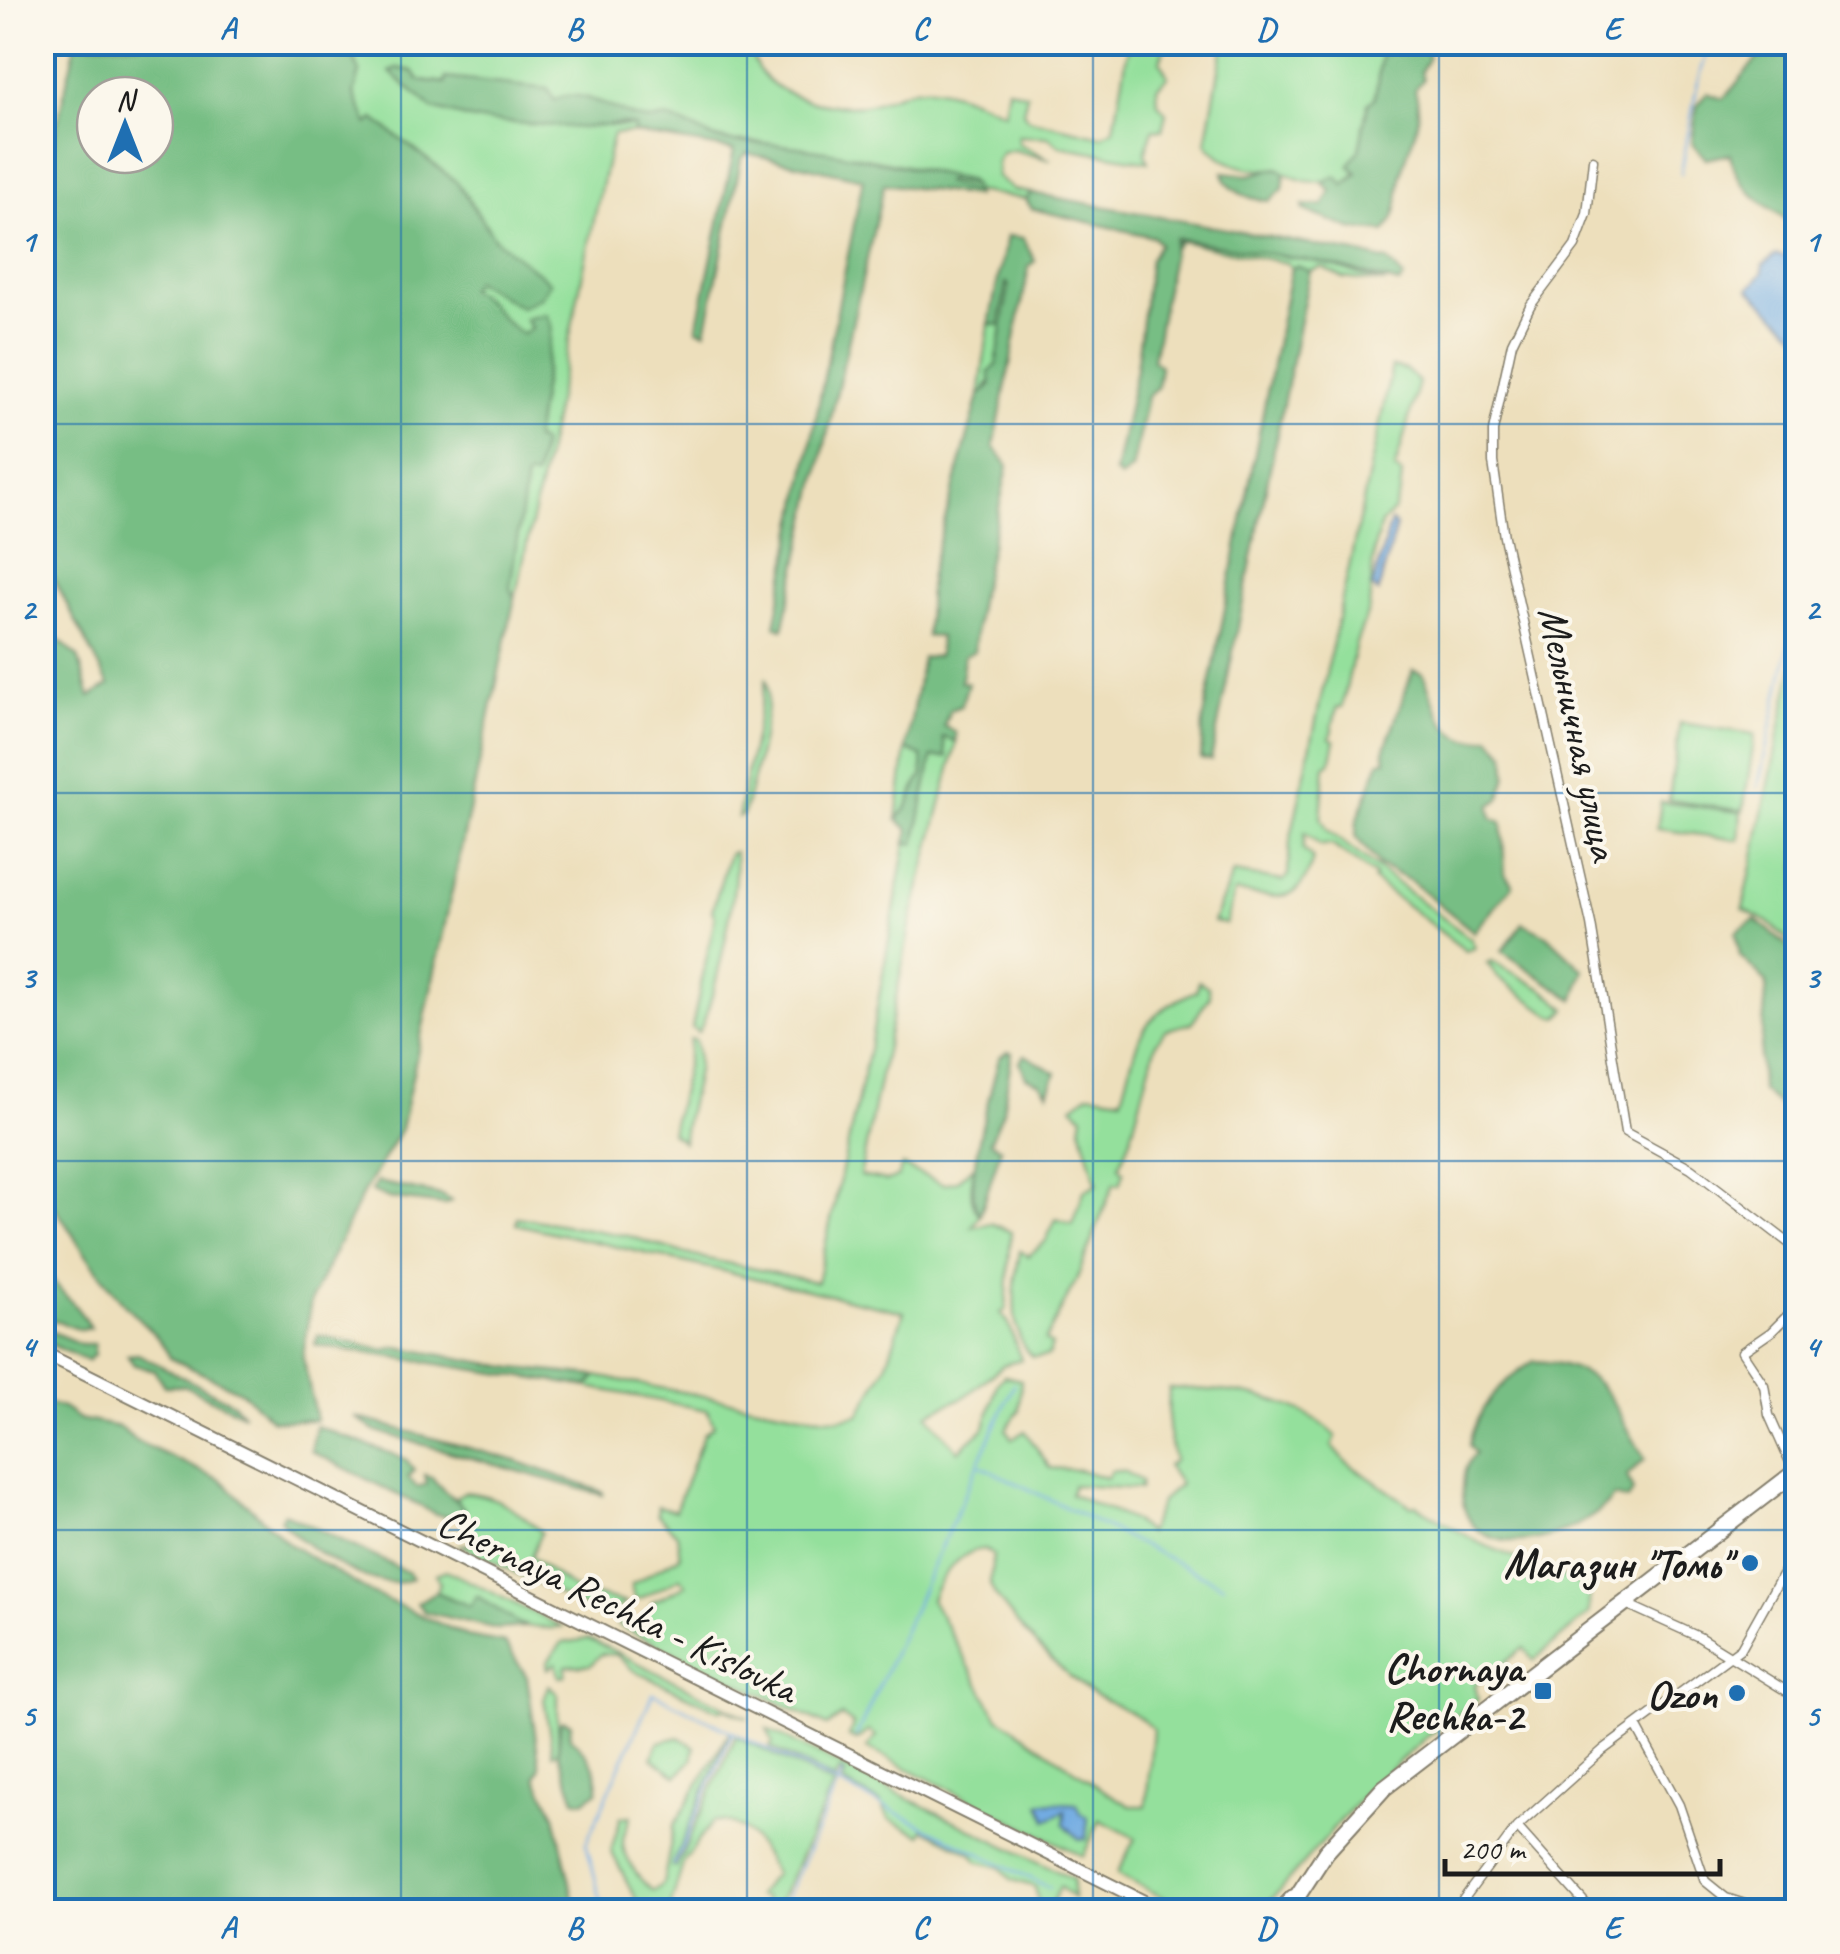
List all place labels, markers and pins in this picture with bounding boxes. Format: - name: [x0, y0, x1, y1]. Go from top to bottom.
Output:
- place label: Магазин "Томь": [1504, 1538, 1739, 1591]
- marker: Магазин "Томь": [1739, 1552, 1761, 1574]
- place label: Chornaya Rechka-2: [1384, 1642, 1527, 1743]
- place label: Ozon: [1647, 1668, 1718, 1721]
- marker: Chornaya Rechka-2: [1532, 1680, 1554, 1702]
- marker: Ozon: [1726, 1682, 1748, 1704]

